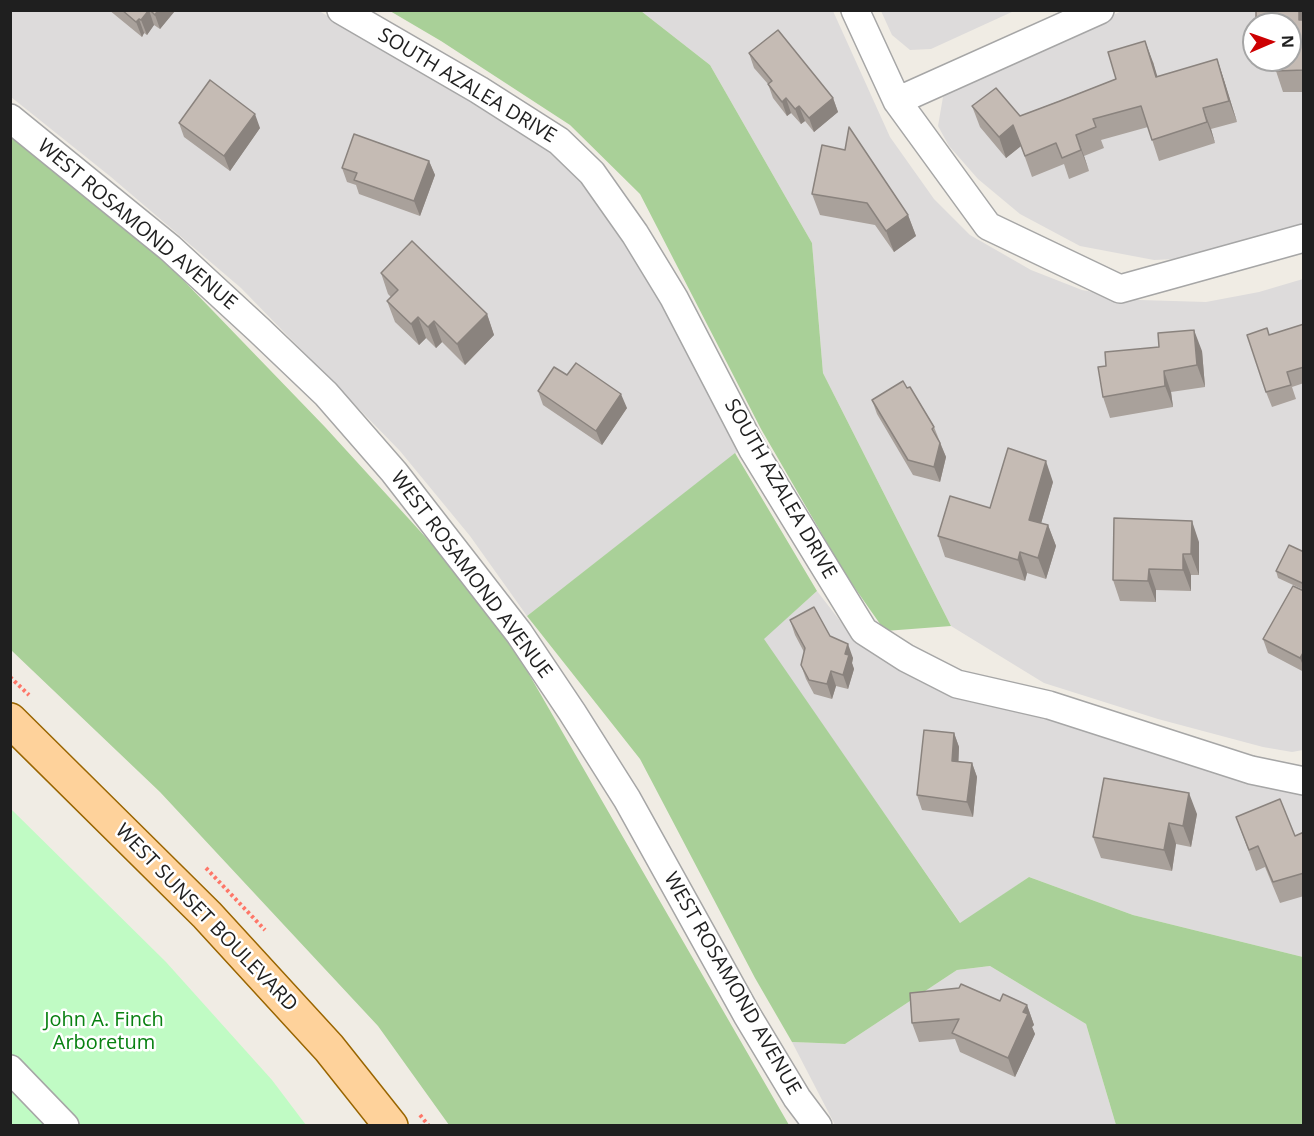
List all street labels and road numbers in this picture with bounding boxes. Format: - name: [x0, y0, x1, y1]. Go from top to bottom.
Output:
- street label: SOUTH AZALEA DRIVE: [374, 23, 560, 149]
- street label: WEST ROSAMOND AVENUE: [32, 134, 242, 316]
- street label: SOUTH AZALEA DRIVE: [719, 395, 841, 583]
- street label: WEST ROSAMOND AVENUE: [385, 467, 557, 683]
- street label: WEST SUNSET BOULEVARD: [110, 819, 302, 1017]
- street label: WEST ROSAMOND AVENUE: [658, 868, 806, 1100]

